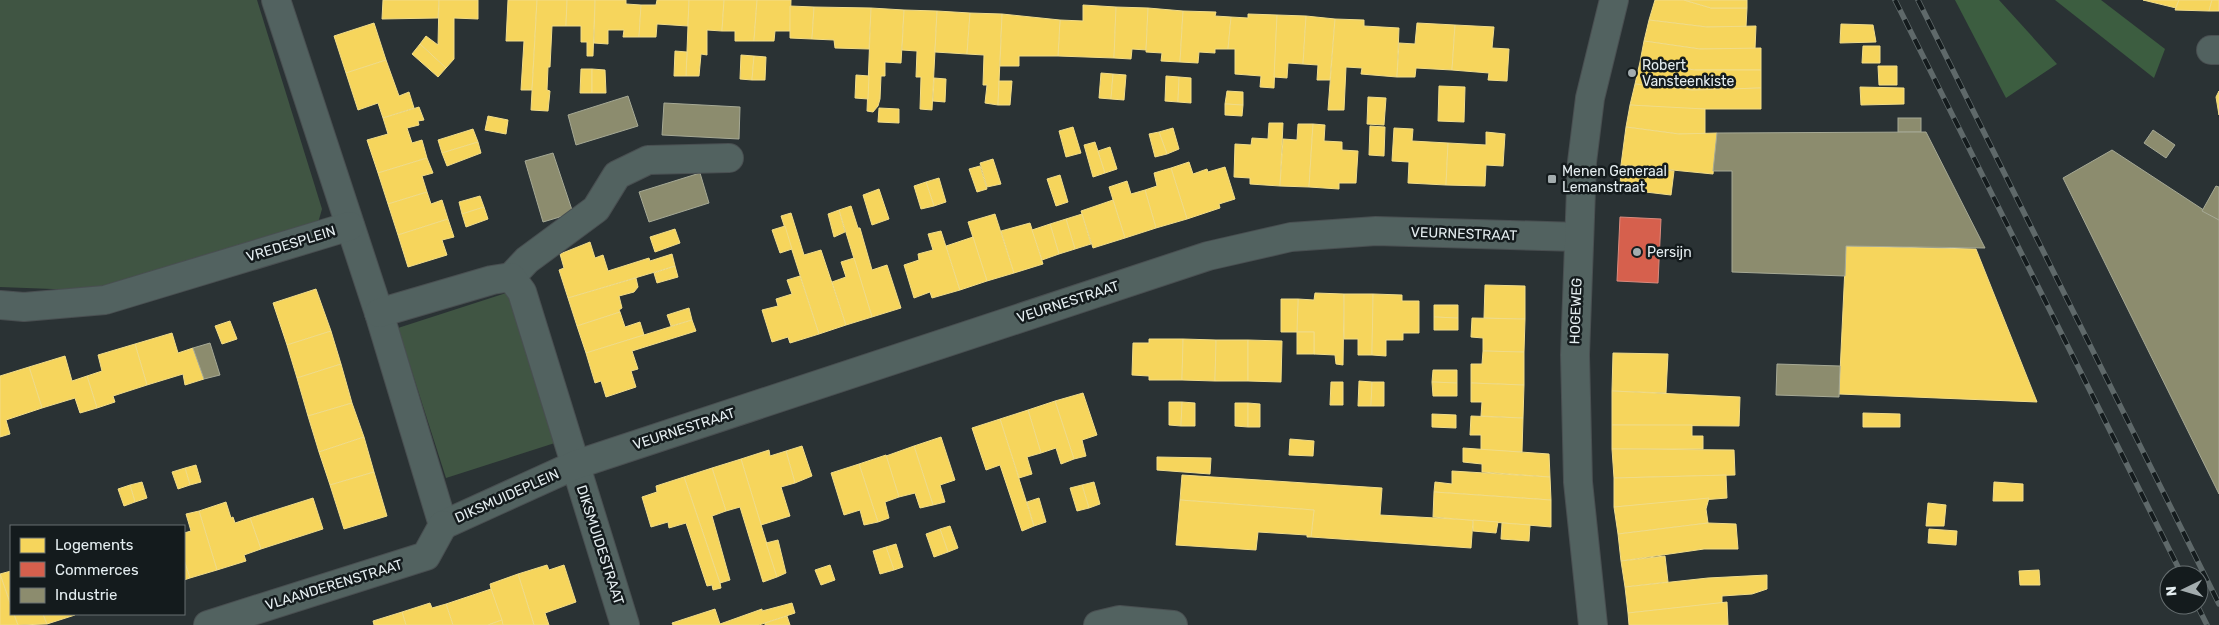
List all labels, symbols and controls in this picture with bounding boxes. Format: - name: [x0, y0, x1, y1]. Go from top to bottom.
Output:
- place label: Robert Vansteenkiste: [1642, 57, 1735, 90]
- marker: Robert Vansteenkiste: [1626, 67, 1638, 79]
- place label: Menen Generaal Lemanstraat: [1562, 163, 1667, 196]
- marker: Menen Generaal Lemanstraat: [1546, 173, 1558, 185]
- street label: VREDESPLEIN: [244, 222, 338, 266]
- street label: VEURNESTRAAT: [1410, 224, 1518, 244]
- place label: Persijn: [1647, 244, 1692, 261]
- marker: Persijn: [1631, 246, 1643, 258]
- street label: VEURNESTRAAT: [1015, 277, 1121, 327]
- street label: HOGEWEG: [1566, 277, 1586, 345]
- street label: VEURNESTRAAT: [631, 404, 737, 454]
- street label: DIKSMUIDEPLEIN: [452, 465, 562, 527]
- street label: DIKSMUIDESTRAAT: [573, 483, 627, 607]
- legend: [10, 525, 185, 615]
- text: Logements: [55, 536, 134, 554]
- street label: VLAANDERENSTRAAT: [263, 556, 405, 614]
- text: Commerces: [55, 561, 139, 579]
- north arrow: [2159, 565, 2209, 615]
- text: N: [2163, 585, 2180, 597]
- text: Industrie: [55, 586, 117, 604]

